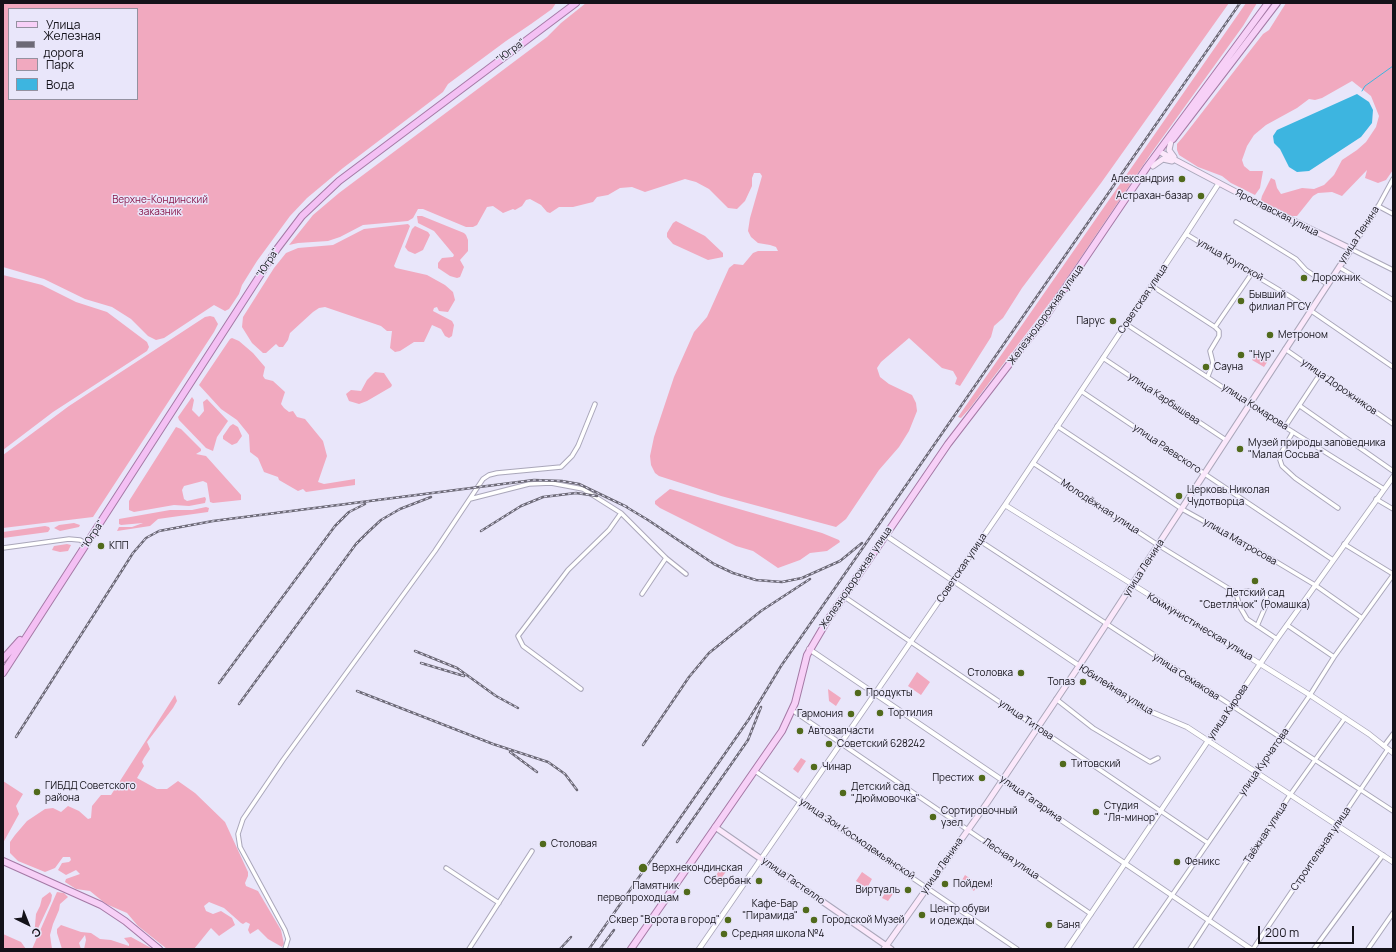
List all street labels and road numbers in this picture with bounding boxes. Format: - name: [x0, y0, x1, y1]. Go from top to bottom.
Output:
- street label: "Югра": [494, 36, 528, 66]
- street label: Ярославская улица: [1233, 187, 1321, 239]
- street label: улица Ленина: [1336, 204, 1382, 266]
- street label: улица Крупской: [1195, 236, 1265, 284]
- street label: "Югра": [254, 246, 282, 280]
- street label: Советская улица: [1115, 262, 1171, 336]
- street label: Железнодорожная улица: [1006, 263, 1086, 367]
- street label: улица Дорожников: [1299, 356, 1379, 418]
- street label: улица Карбышева: [1126, 370, 1202, 428]
- street label: улица Комарова: [1219, 381, 1291, 433]
- street label: улица Раевского: [1131, 422, 1203, 476]
- street label: Молодёжная улица: [1058, 477, 1142, 537]
- street label: улица Матросова: [1201, 516, 1279, 568]
- street label: "Югра": [79, 518, 107, 552]
- street label: Железнодорожная улица: [817, 525, 895, 631]
- street label: Советская улица: [934, 531, 990, 605]
- street label: улица Ленина: [1121, 537, 1167, 599]
- street label: Коммунистическая улица: [1145, 591, 1255, 663]
- street label: улица Семакова: [1150, 651, 1222, 703]
- street label: Юбилейная улица: [1077, 662, 1155, 718]
- street label: улица Кирова: [1205, 682, 1251, 742]
- street label: улица Титова: [996, 697, 1056, 743]
- street label: улица Курчатова: [1236, 726, 1292, 798]
- street label: улица Гагарина: [997, 773, 1065, 825]
- street label: улица Зои Космодемьянской: [797, 796, 917, 882]
- street label: Таёжная улица: [1242, 800, 1290, 866]
- street label: Строительная улица: [1288, 805, 1354, 893]
- street label: улица Ленина: [918, 835, 966, 897]
- street label: Лесная улица: [980, 836, 1042, 882]
- street label: улица Гастелло: [759, 855, 827, 907]

